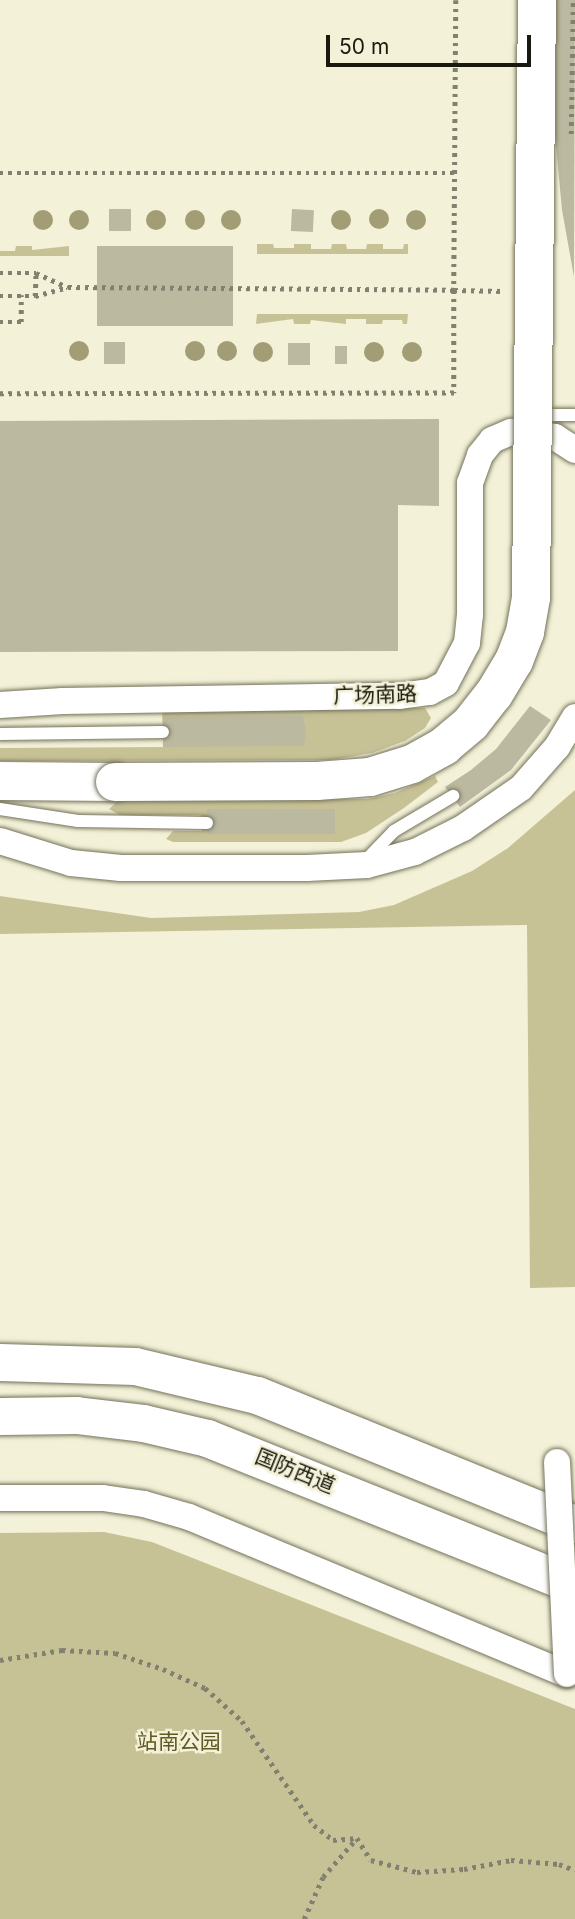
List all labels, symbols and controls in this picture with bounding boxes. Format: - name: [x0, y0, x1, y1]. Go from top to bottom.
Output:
- scale bar: [330, 21, 535, 65]
- text: 50 m: [339, 34, 389, 59]
- street label: 广场南路: [333, 681, 417, 709]
- street label: 国防西道: [251, 1444, 339, 1498]
- park label: 站南公园: [137, 1729, 221, 1755]

